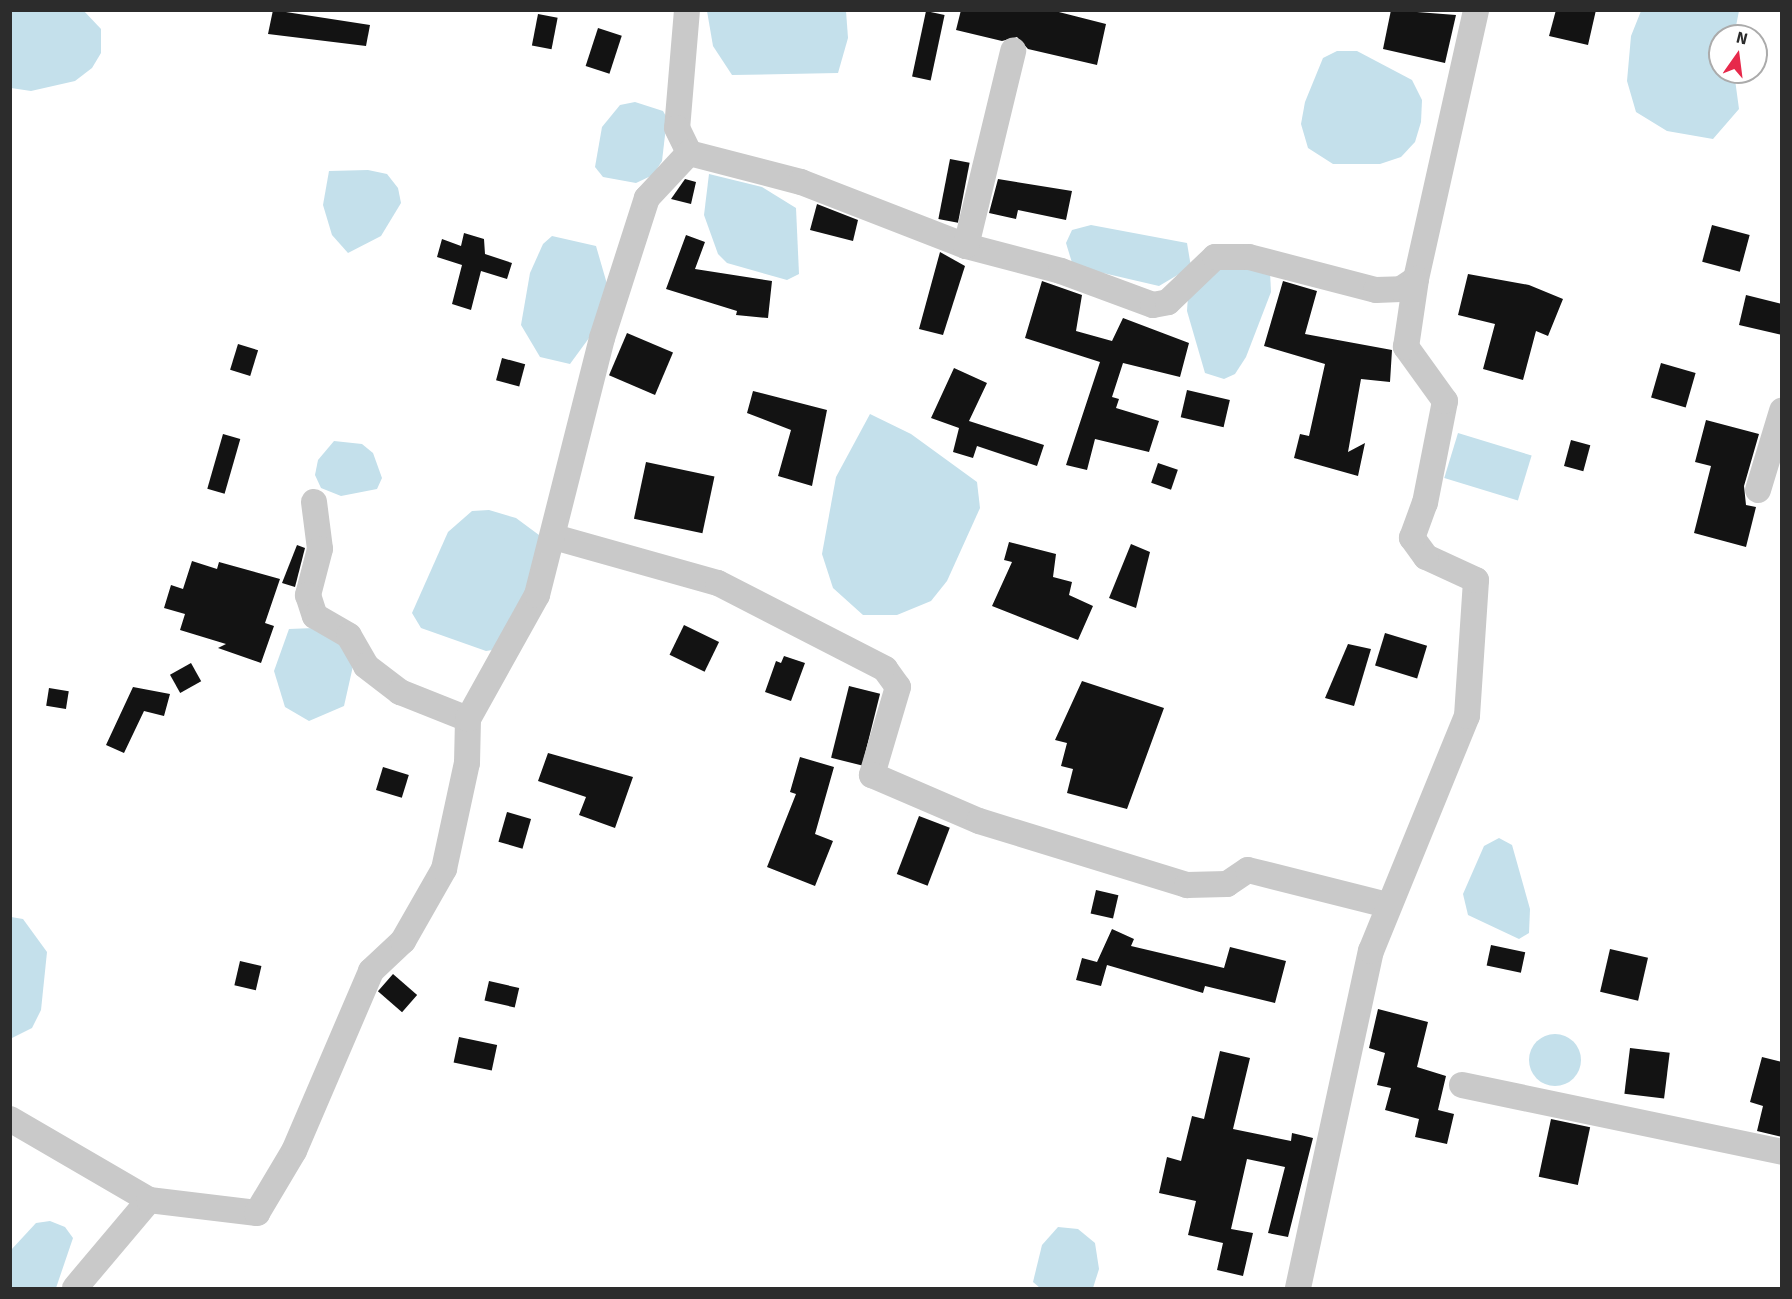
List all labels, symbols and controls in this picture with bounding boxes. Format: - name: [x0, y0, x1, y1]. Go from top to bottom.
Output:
- north arrow: [1708, 24, 1768, 84]
- text: N: [1734, 27, 1750, 50]

